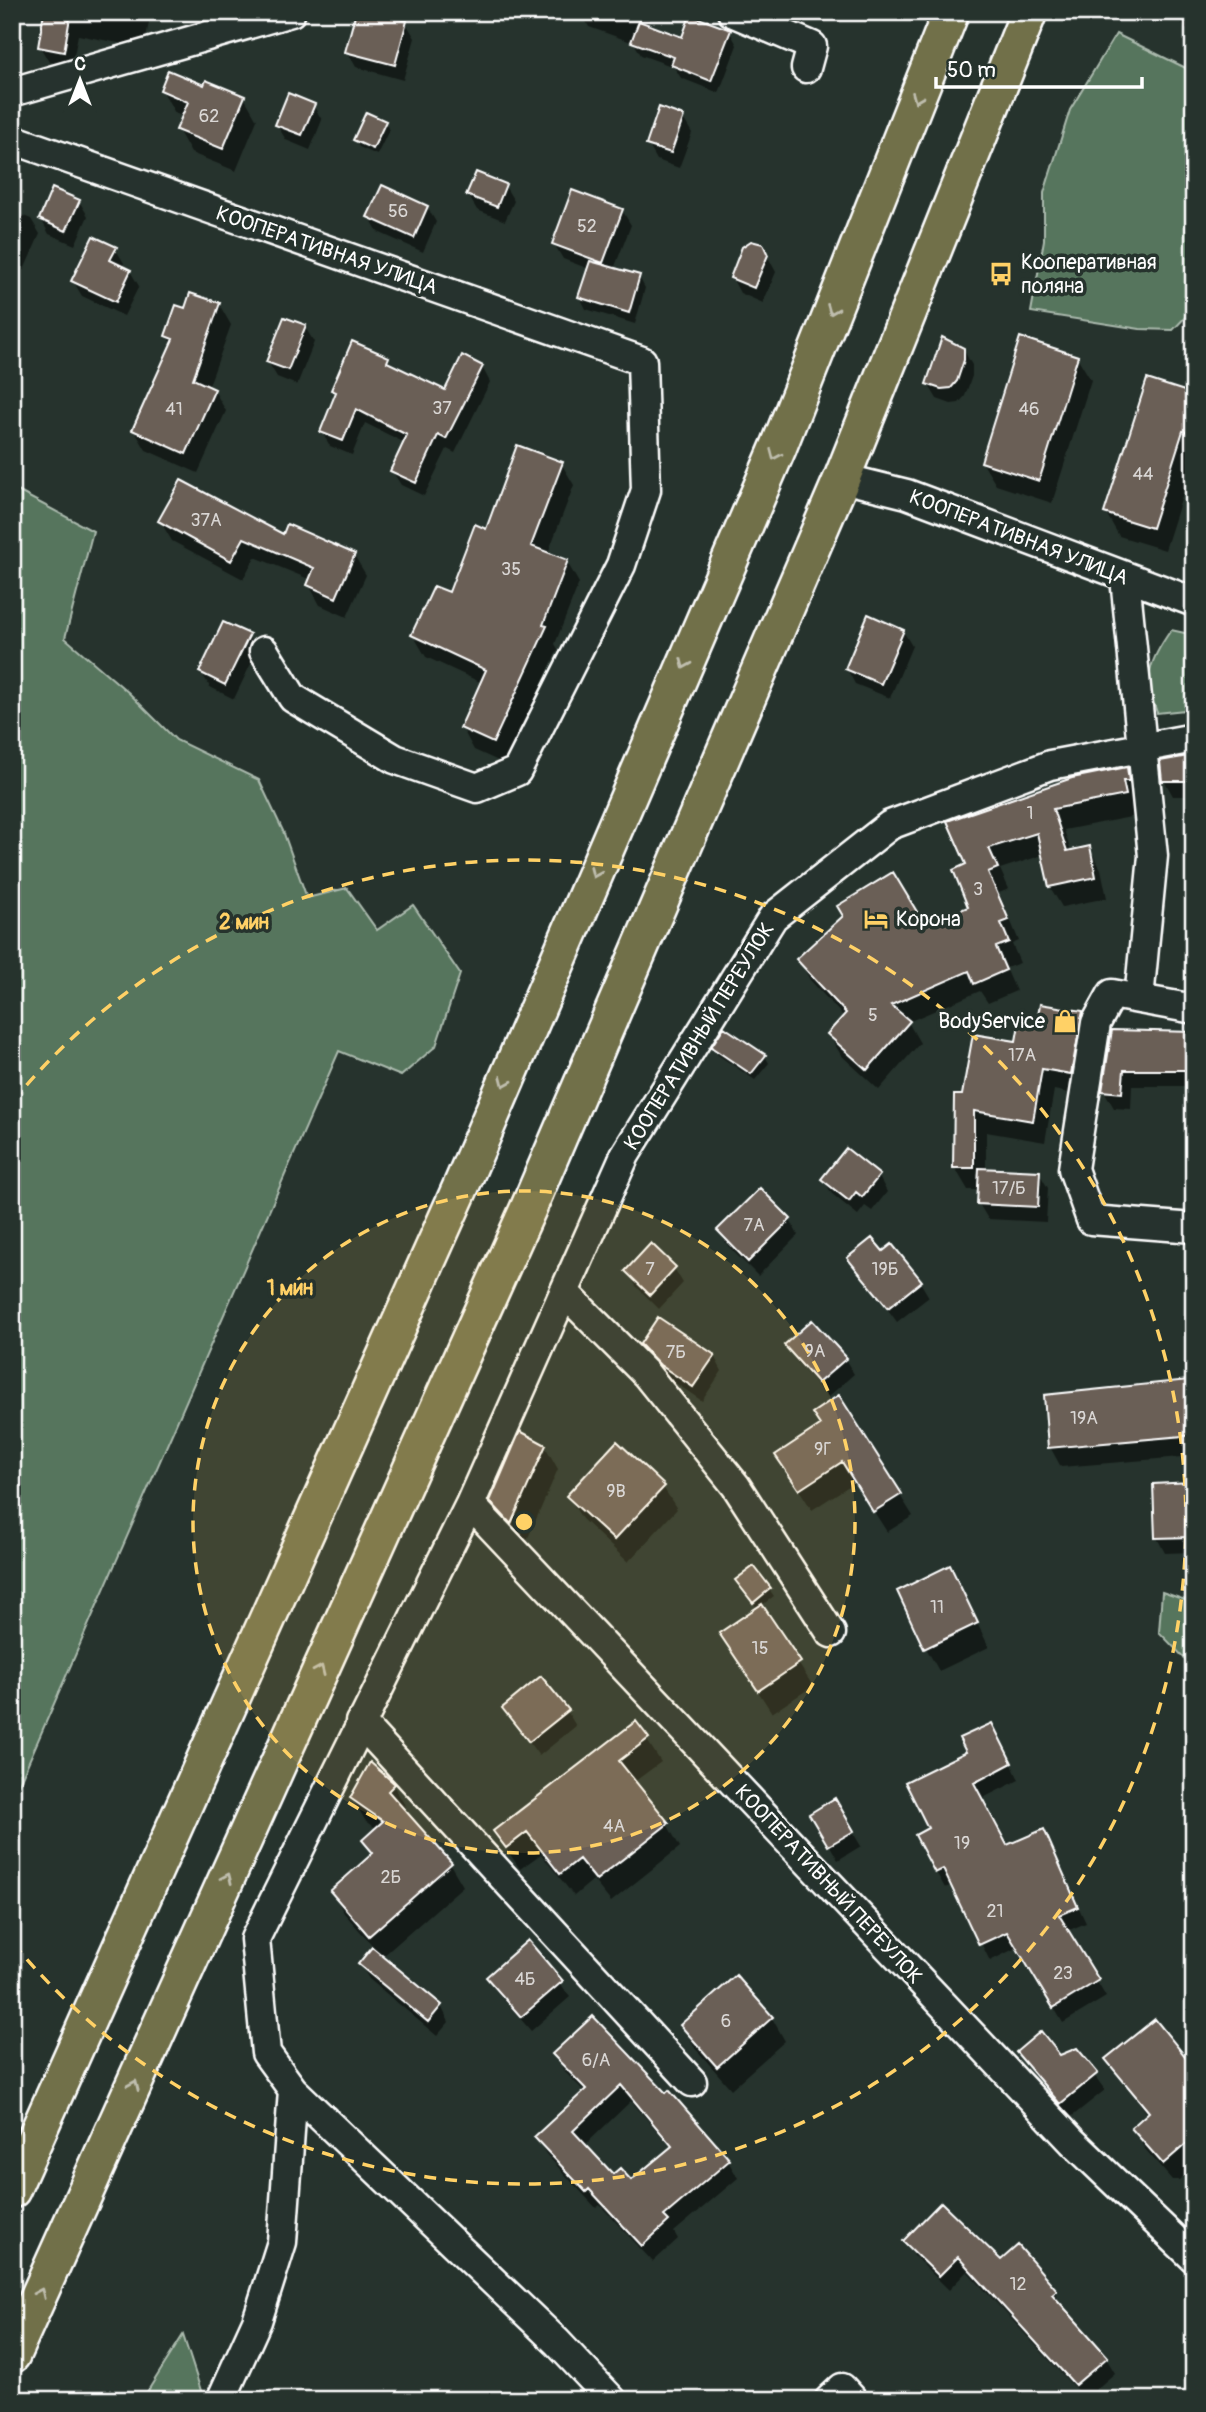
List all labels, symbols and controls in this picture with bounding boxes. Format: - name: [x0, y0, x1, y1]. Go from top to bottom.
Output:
- north arrow: [46, 46, 116, 116]
- scale bar: [936, 46, 1143, 90]
- text: С: [74, 52, 86, 76]
- text: 50 m: [947, 57, 996, 84]
- one-way arrow: [911, 92, 925, 104]
- house number: 62: [199, 105, 219, 128]
- street label: КООПЕРАТИВНАЯ УЛИЦА: [213, 200, 441, 301]
- house number: 56: [388, 200, 408, 223]
- house number: 52: [577, 215, 597, 238]
- place label: Кооперативная поляна: [1021, 249, 1157, 300]
- bus stop icon: Кооперативная поляна: [987, 260, 1015, 288]
- one-way arrow: [827, 303, 841, 315]
- house number: 37: [432, 397, 452, 420]
- house number: 41: [165, 398, 183, 421]
- house number: 46: [1019, 398, 1039, 421]
- one-way arrow: [769, 448, 783, 461]
- house number: 44: [1133, 463, 1154, 486]
- street label: КООПЕРАТИВНАЯ УЛИЦА: [905, 483, 1132, 592]
- house number: 37А: [190, 509, 222, 532]
- house number: 35: [501, 558, 521, 581]
- one-way arrow: [679, 657, 693, 670]
- house number: 1: [1026, 802, 1034, 825]
- one-way arrow: [589, 866, 603, 879]
- house number: 3: [973, 878, 983, 901]
- hotel icon: Корона: [862, 905, 890, 933]
- place label: Корона: [896, 906, 961, 933]
- text: 2 мин: [219, 909, 269, 936]
- street label: КООПЕРАТИВНЫЙ ПЕРЕУЛОК: [618, 917, 781, 1155]
- house number: 5: [868, 1004, 878, 1027]
- shop icon: BodyService: [1051, 1007, 1079, 1035]
- place label: BodyService: [938, 1008, 1046, 1035]
- house number: 17А: [1008, 1044, 1036, 1067]
- one-way arrow: [500, 1076, 514, 1088]
- house number: 17/Б: [992, 1177, 1026, 1200]
- house number: 7А: [743, 1214, 765, 1237]
- house number: 7: [645, 1258, 655, 1281]
- house number: 19Б: [871, 1258, 899, 1281]
- text: 1 мин: [267, 1275, 313, 1302]
- house number: 9А: [805, 1340, 826, 1363]
- house number: 7Б: [666, 1341, 686, 1364]
- house number: 19А: [1070, 1407, 1098, 1430]
- house number: 9Г: [814, 1438, 832, 1461]
- house number: 9В: [606, 1480, 626, 1503]
- centre of rings: [512, 1510, 536, 1534]
- house number: 11: [930, 1596, 944, 1619]
- house number: 15: [752, 1637, 768, 1660]
- one-way arrow: [312, 1665, 326, 1678]
- street label: КООПЕРАТИВНЫЙ ПЕРЕУЛОК: [729, 1779, 928, 1990]
- house number: 4А: [603, 1815, 625, 1838]
- house number: 19: [954, 1832, 970, 1855]
- house number: 2Б: [381, 1866, 401, 1889]
- one-way arrow: [219, 1873, 233, 1885]
- house number: 21: [986, 1900, 1004, 1923]
- house number: 23: [1053, 1962, 1073, 1985]
- house number: 4Б: [514, 1968, 536, 1991]
- house number: 6: [721, 2010, 731, 2033]
- house number: 6/А: [582, 2049, 611, 2072]
- one-way arrow: [126, 2080, 140, 2093]
- house number: 12: [1009, 2273, 1027, 2296]
- one-way arrow: [32, 2288, 46, 2300]

